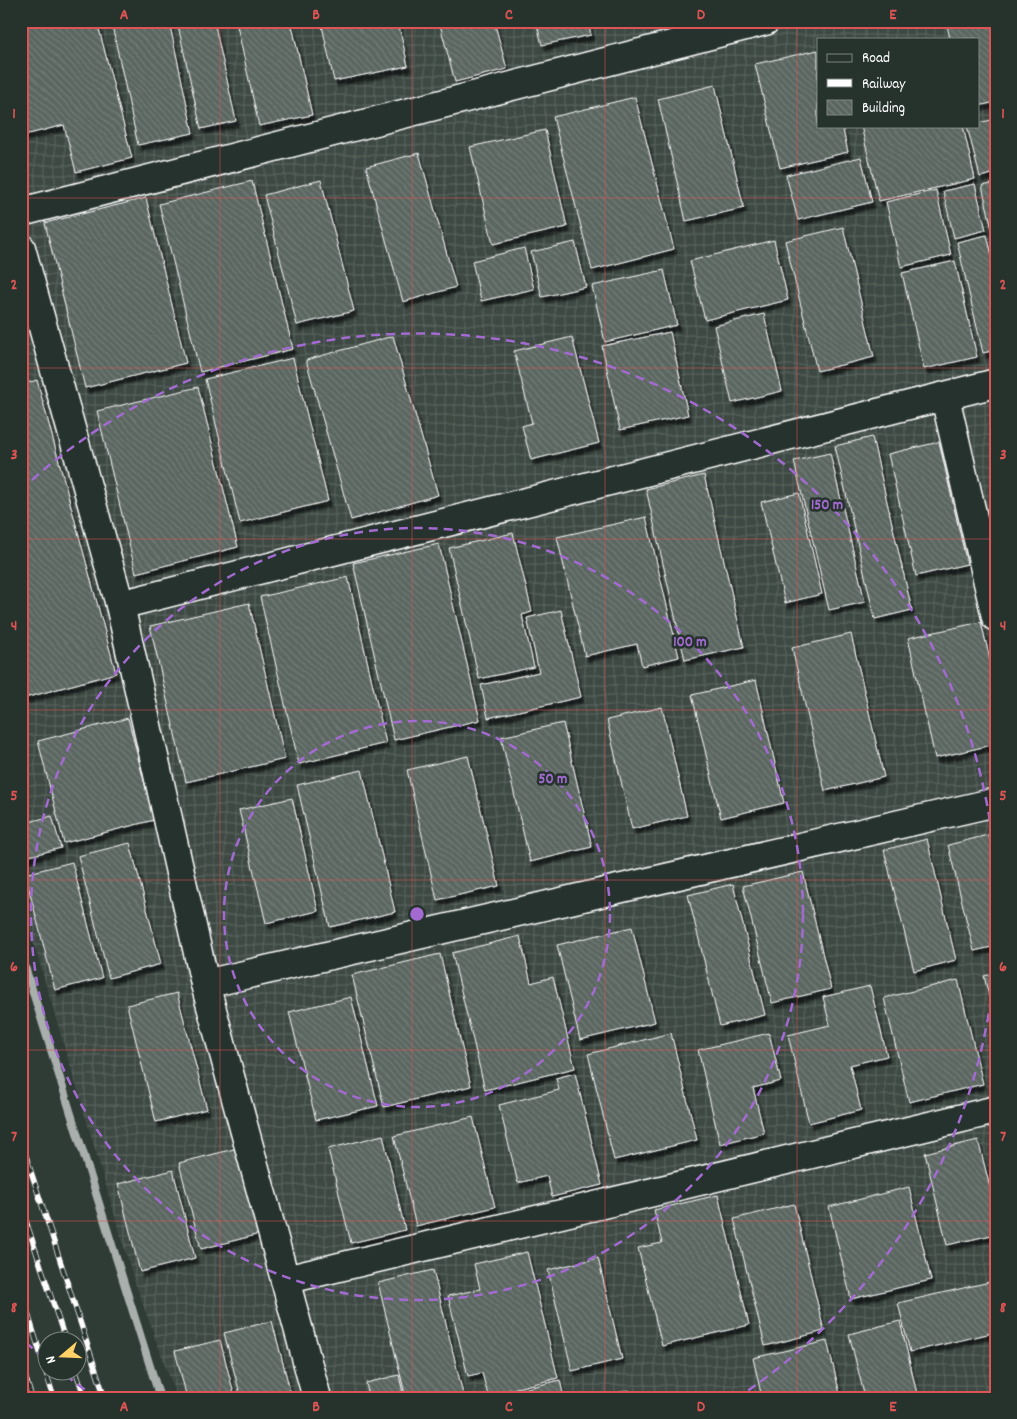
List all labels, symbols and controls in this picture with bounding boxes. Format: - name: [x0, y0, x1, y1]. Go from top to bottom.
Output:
- text: A: [120, 4, 129, 27]
- text: B: [312, 4, 320, 27]
- text: C: [505, 4, 513, 27]
- text: D: [697, 4, 706, 27]
- text: E: [889, 4, 897, 27]
- legend: [817, 38, 980, 128]
- text: Road: [862, 48, 890, 70]
- text: Railway: [862, 74, 906, 96]
- text: Building: [862, 98, 905, 120]
- text: 1: [12, 103, 16, 126]
- text: 1: [1001, 103, 1005, 126]
- text: 2: [11, 274, 18, 297]
- text: 2: [1000, 274, 1007, 297]
- text: 3: [10, 444, 18, 467]
- text: 3: [999, 444, 1007, 467]
- text: 150 m: [811, 495, 843, 517]
- text: 4: [11, 615, 17, 638]
- text: 4: [1000, 615, 1006, 638]
- text: 100 m: [673, 632, 707, 654]
- text: 50 m: [539, 769, 567, 791]
- text: 5: [10, 785, 18, 808]
- text: 5: [999, 785, 1007, 808]
- centre of rings: [408, 905, 426, 923]
- text: 6: [10, 956, 18, 979]
- text: 6: [999, 956, 1007, 979]
- text: 7: [11, 1126, 17, 1149]
- text: 7: [1000, 1126, 1006, 1149]
- text: 8: [11, 1297, 18, 1320]
- text: 8: [1000, 1297, 1007, 1320]
- north arrow: [38, 1332, 88, 1382]
- text: N: [41, 1353, 62, 1366]
- text: A: [120, 1396, 129, 1419]
- text: B: [312, 1396, 320, 1419]
- text: C: [505, 1396, 513, 1419]
- text: D: [697, 1396, 706, 1419]
- text: E: [889, 1396, 897, 1419]

